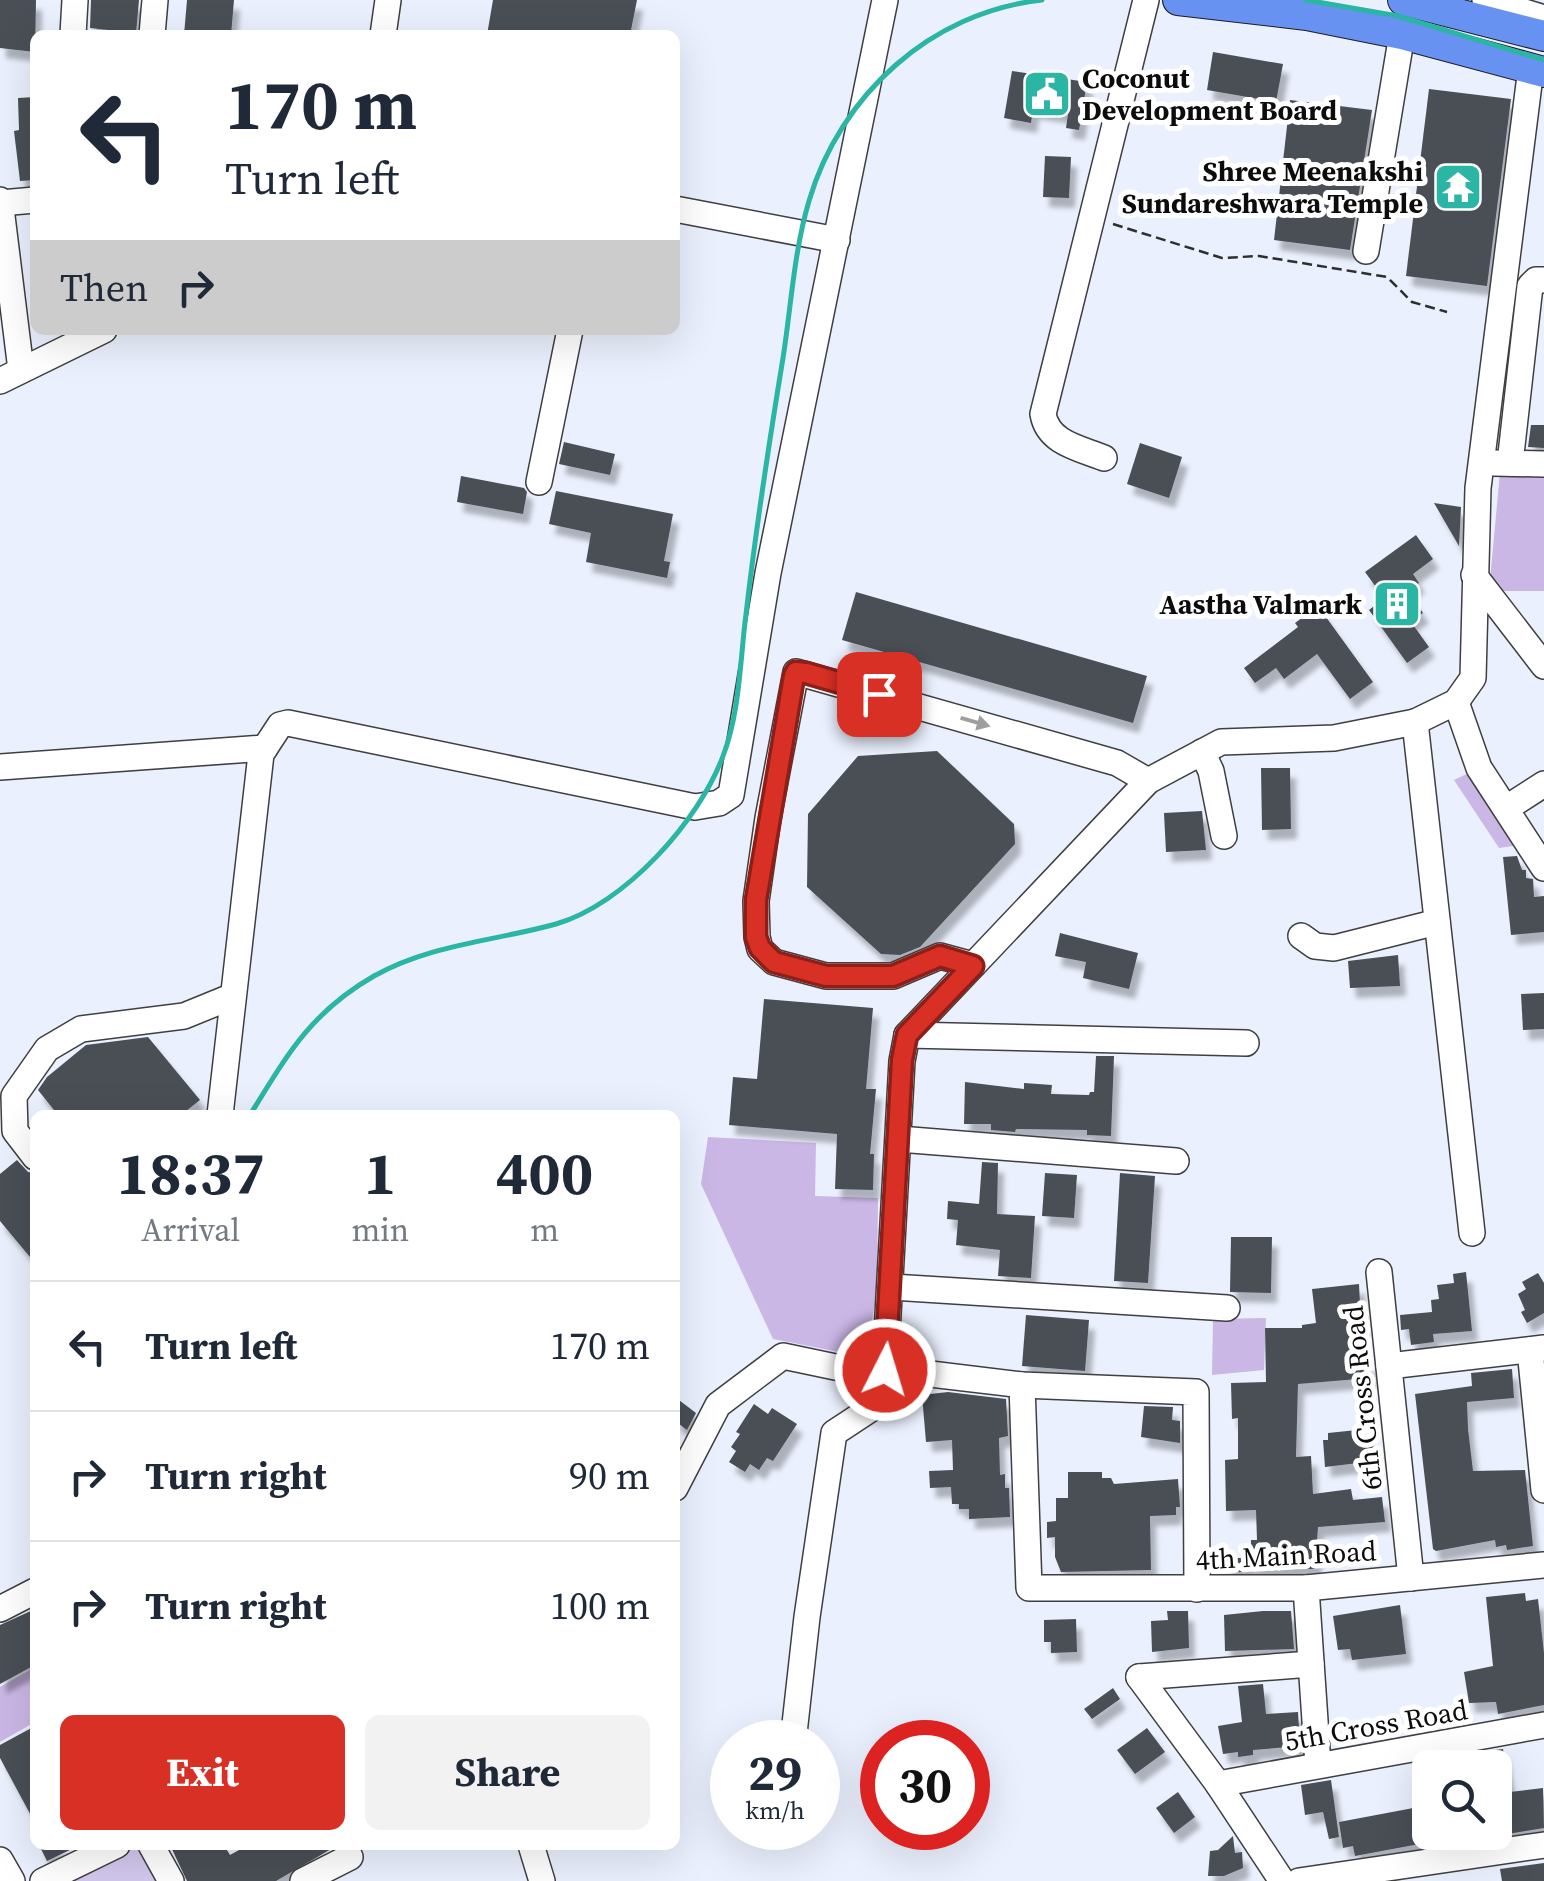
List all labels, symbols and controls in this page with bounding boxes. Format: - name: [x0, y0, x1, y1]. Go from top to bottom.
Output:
- text: 170 m: [225, 56, 417, 152]
- place label: Coconut Development Board: [1082, 59, 1338, 129]
- public building icon: Coconut Development Board: [1021, 68, 1073, 120]
- icon: left: [60, 70, 190, 200]
- text: Turn left: [225, 147, 399, 209]
- place label: Shree Meenakshi Sundareshwara Temple: [1122, 152, 1423, 222]
- temple icon: Shree Meenakshi Sundareshwara Temple: [1432, 161, 1484, 213]
- icon: right: [168, 260, 223, 315]
- text: Then: [60, 262, 148, 314]
- building icon: Aastha Valmark: [1371, 578, 1423, 630]
- place label: Aastha Valmark: [1159, 585, 1362, 623]
- pin: [837, 652, 922, 737]
- icon: arrive: [852, 667, 907, 722]
- one-way arrow: [961, 715, 991, 730]
- text: 18:37: [117, 1132, 265, 1214]
- text: 1: [364, 1132, 397, 1214]
- text: 400: [496, 1132, 593, 1214]
- text: Arrival: [141, 1208, 240, 1252]
- text: min: [351, 1208, 409, 1252]
- text: m: [530, 1208, 559, 1252]
- street label: 6th Cross Road: [1333, 1304, 1391, 1492]
- position arrow: [833, 1318, 937, 1422]
- icon: left: [60, 1319, 115, 1374]
- text: Turn left: [145, 1320, 297, 1372]
- text: 170 m: [550, 1320, 650, 1372]
- icon: right: [60, 1449, 115, 1504]
- text: Turn right: [145, 1450, 327, 1502]
- text: 90 m: [569, 1450, 650, 1502]
- street label: 4th Main Road: [1195, 1531, 1377, 1579]
- icon: right: [60, 1579, 115, 1634]
- text: Turn right: [145, 1580, 327, 1632]
- text: 100 m: [550, 1580, 650, 1632]
- street label: 5th Cross Road: [1281, 1690, 1471, 1760]
- button: Exit: [60, 1715, 345, 1830]
- button: Share: [365, 1715, 650, 1830]
- speed limit sign: 30: [860, 1720, 990, 1850]
- text: 29: [748, 1738, 802, 1807]
- map controls: [1412, 1750, 1512, 1850]
- button: search: [1412, 1750, 1512, 1850]
- text: km/h: [745, 1793, 805, 1827]

